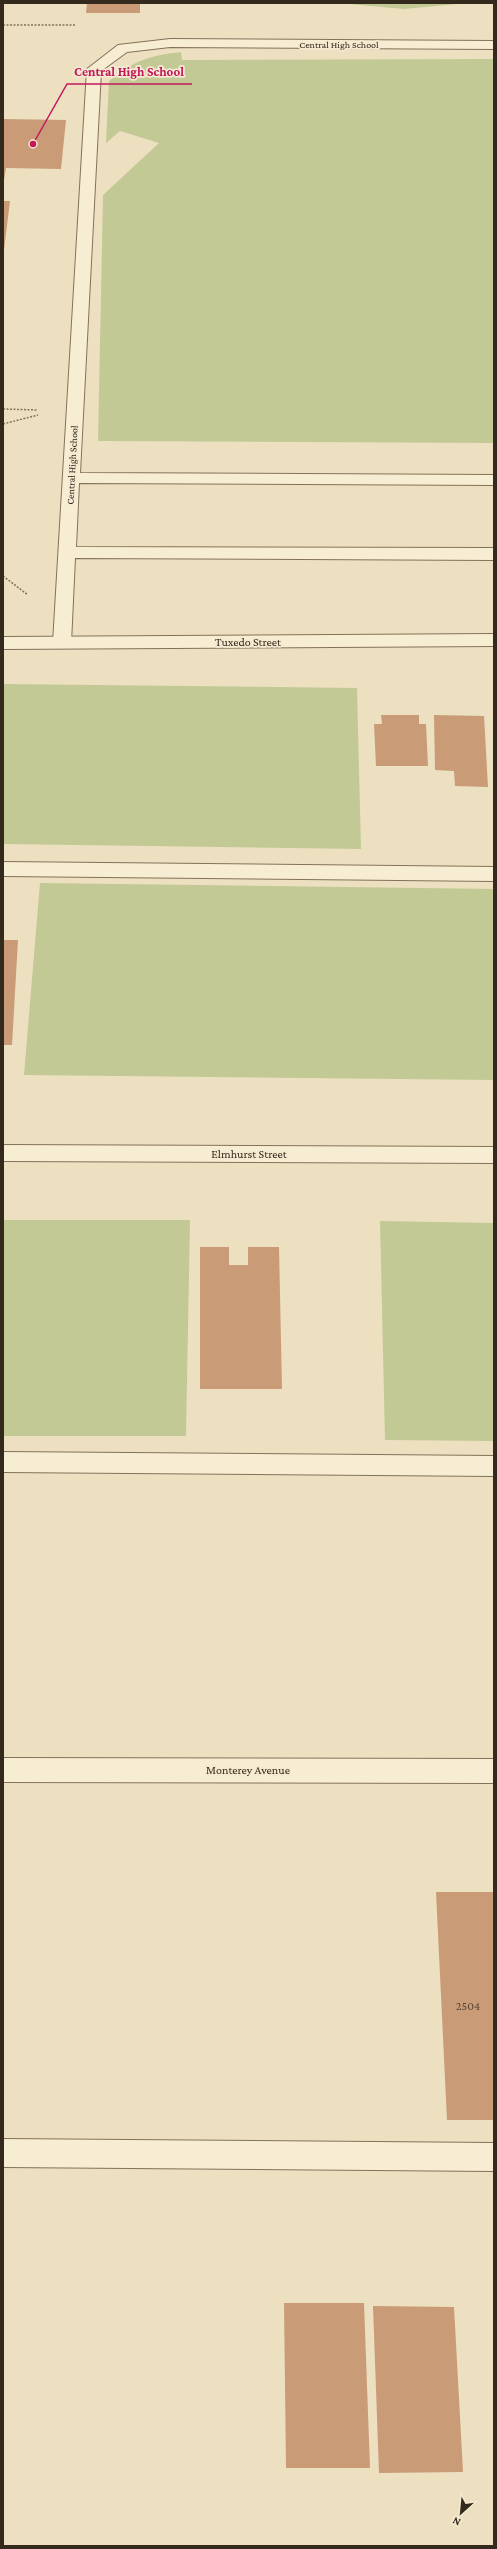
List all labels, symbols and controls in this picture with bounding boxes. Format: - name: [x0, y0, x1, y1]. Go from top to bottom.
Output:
- street label: Central High School: [299, 39, 379, 50]
- callout: Central High School: [67, 59, 192, 84]
- text: Central High School: [74, 64, 184, 79]
- street label: Central High School: [64, 425, 80, 505]
- street label: Tuxedo Street: [215, 635, 282, 649]
- street label: Elmhurst Street: [211, 1147, 288, 1161]
- street label: Monterey Avenue: [206, 1763, 290, 1777]
- house number: 2504: [456, 1999, 480, 2013]
- north arrow: [441, 2493, 481, 2533]
- text: N: [450, 2515, 463, 2529]

